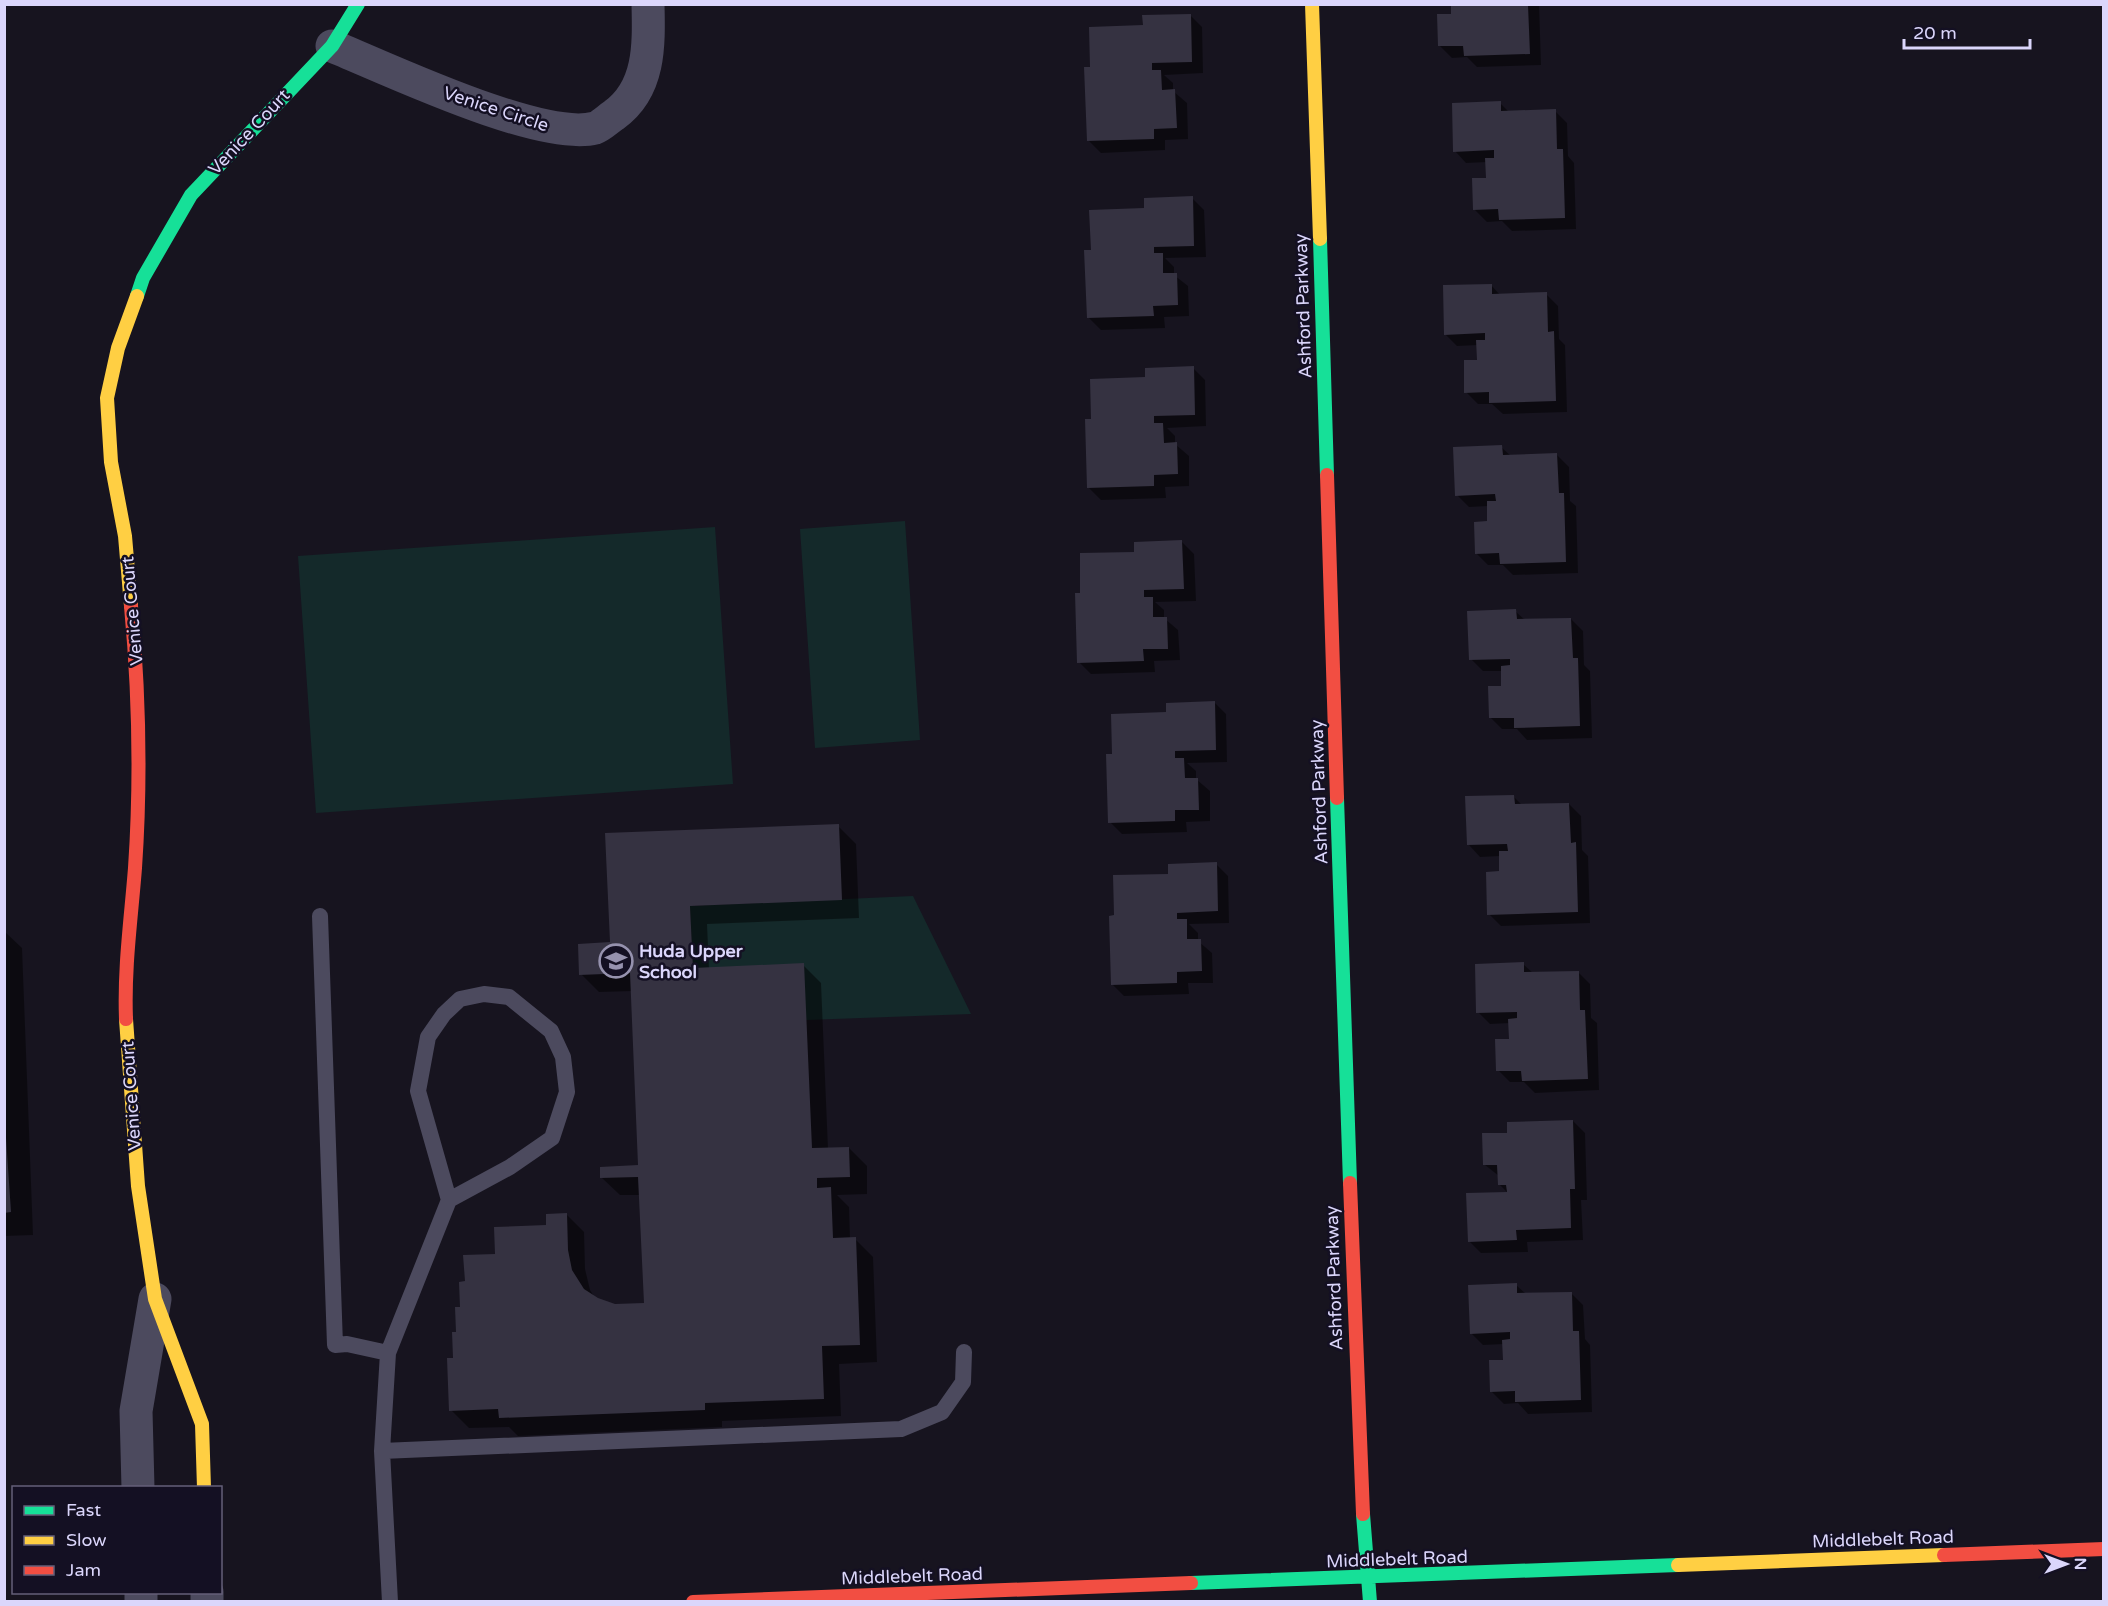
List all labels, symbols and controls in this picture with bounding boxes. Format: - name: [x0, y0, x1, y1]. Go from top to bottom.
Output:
- scale bar: [1904, 12, 2030, 50]
- text: 20 m: [1913, 22, 1957, 44]
- street label: Venice Circle: [441, 82, 551, 136]
- street label: Venice Court: [204, 84, 294, 180]
- street label: Ashford Parkway: [1289, 233, 1317, 379]
- street label: Venice Court: [116, 555, 148, 666]
- street label: Ashford Parkway: [1305, 719, 1333, 865]
- place label: Huda Upper School: [639, 940, 744, 983]
- school or university icon: Huda Upper School: [598, 943, 634, 979]
- street label: Venice Court: [116, 1041, 146, 1151]
- street label: Ashford Parkway: [1320, 1205, 1348, 1351]
- legend: [12, 1486, 222, 1594]
- text: Fast: [66, 1499, 101, 1521]
- street label: Middlebelt Road: [1812, 1526, 1954, 1552]
- text: Slow: [66, 1529, 107, 1551]
- north arrow: [2036, 1534, 2096, 1594]
- street label: Middlebelt Road: [1326, 1546, 1468, 1572]
- text: N: [2070, 1558, 2090, 1570]
- text: Jam: [66, 1559, 101, 1581]
- street label: Middlebelt Road: [841, 1563, 983, 1589]

